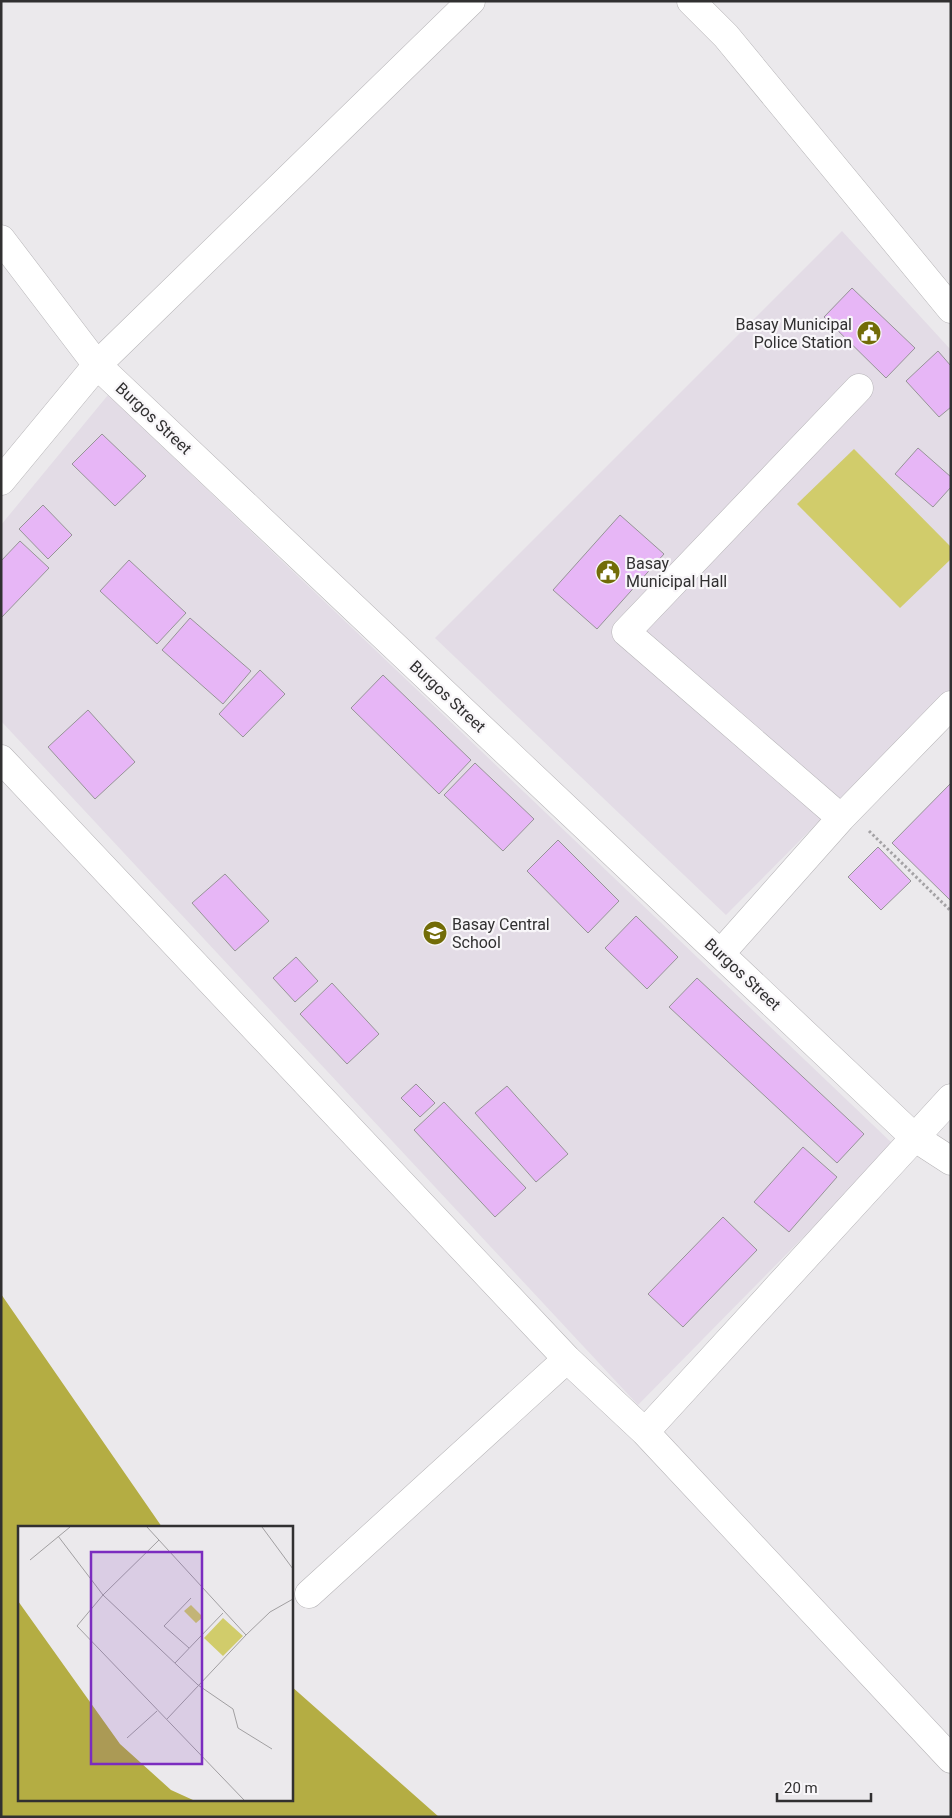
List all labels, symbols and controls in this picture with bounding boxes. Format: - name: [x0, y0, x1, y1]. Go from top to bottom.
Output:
- place label: Basay Municipal Police Station: [736, 315, 852, 352]
- public building icon: Basay Municipal Police Station: [856, 320, 882, 346]
- street label: Burgos Street: [112, 378, 195, 458]
- place label: Basay Municipal Hall: [626, 554, 727, 591]
- public building icon: Basay Municipal Hall: [595, 559, 621, 585]
- street label: Burgos Street: [406, 656, 489, 736]
- place label: Basay Central School: [452, 915, 550, 952]
- school or university icon: Basay Central School: [422, 920, 448, 946]
- street label: Burgos Street: [701, 934, 784, 1014]
- inset map: [18, 1526, 292, 1800]
- scale bar: [777, 1770, 871, 1802]
- text: 20 m: [784, 1779, 818, 1797]

